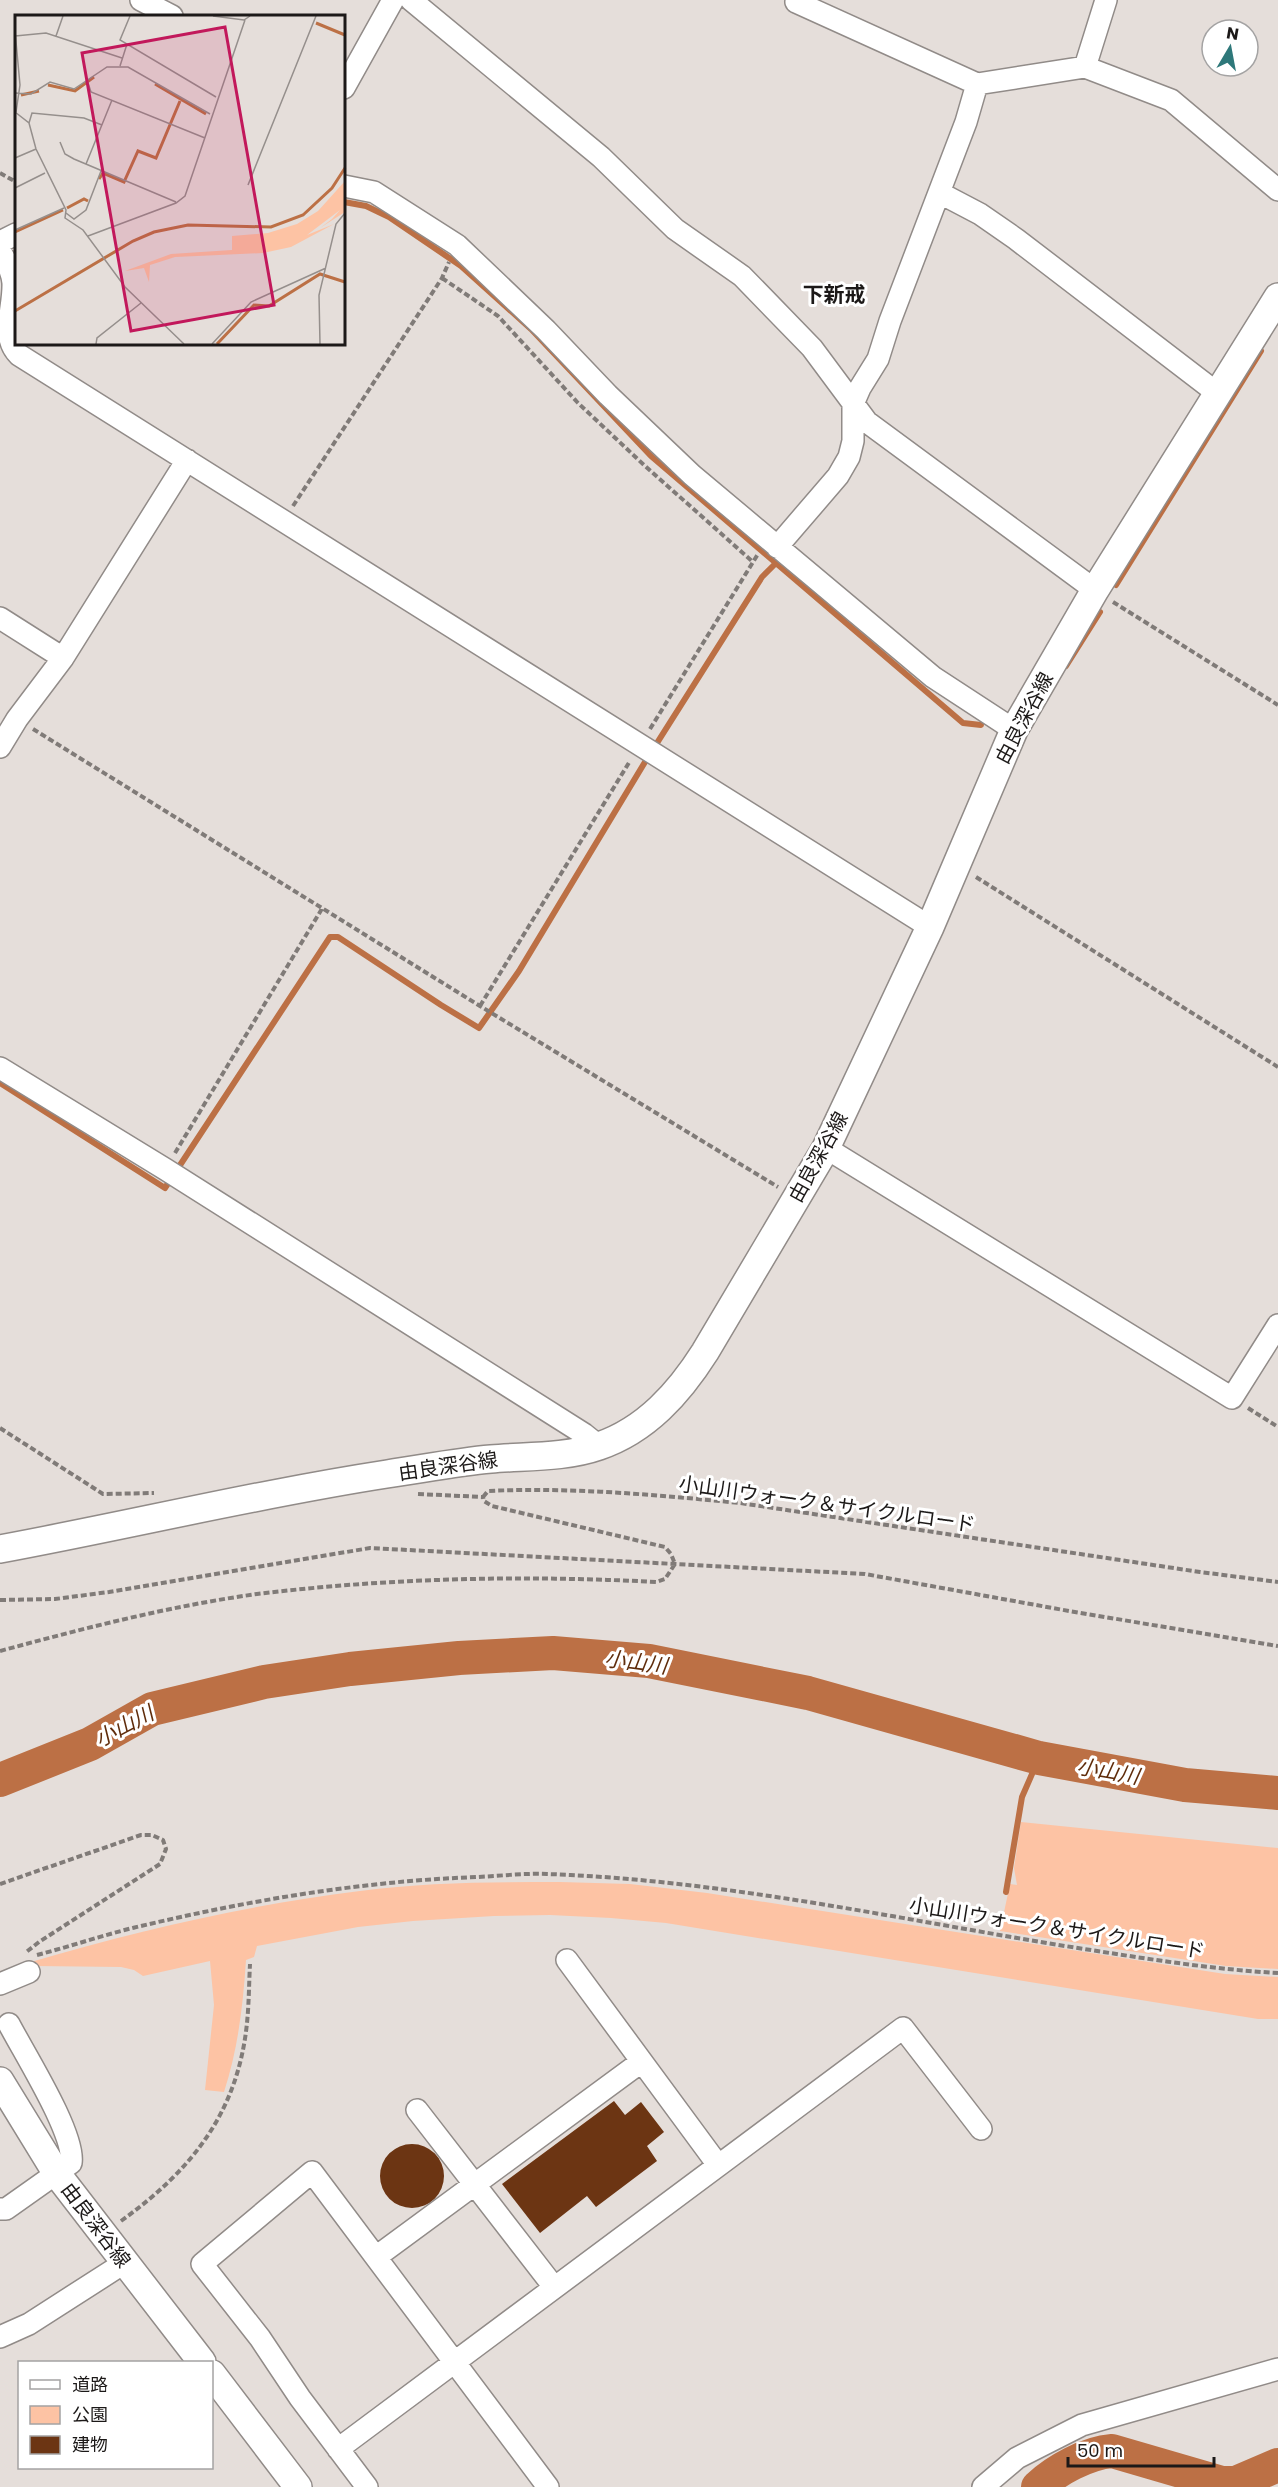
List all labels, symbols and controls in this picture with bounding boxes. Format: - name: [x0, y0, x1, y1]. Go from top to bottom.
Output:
- inset map: [15, 15, 345, 345]
- north arrow: [1200, 18, 1260, 78]
- text: N: [1225, 21, 1240, 46]
- district label: 下新戒: [803, 280, 866, 309]
- street label: 由良深谷線: [988, 667, 1060, 769]
- street label: 由良深谷線: [782, 1106, 854, 1208]
- street label: 由良深谷線: [397, 1445, 499, 1487]
- street label: 小山川ウォーク＆サイクルロード: [677, 1469, 977, 1539]
- water label: 小山川: [603, 1644, 671, 1680]
- water label: 小山川: [89, 1697, 160, 1754]
- water label: 小山川: [1074, 1751, 1144, 1791]
- street label: 小山川ウォーク＆サイクルロード: [907, 1891, 1207, 1965]
- street label: 由良深谷線: [55, 2177, 137, 2273]
- legend: [18, 2361, 213, 2469]
- text: 道路: [72, 2372, 108, 2397]
- text: 公園: [72, 2402, 108, 2427]
- scale bar: [1068, 2430, 1214, 2468]
- text: 建物: [72, 2432, 108, 2457]
- text: 50 m: [1077, 2438, 1123, 2463]

